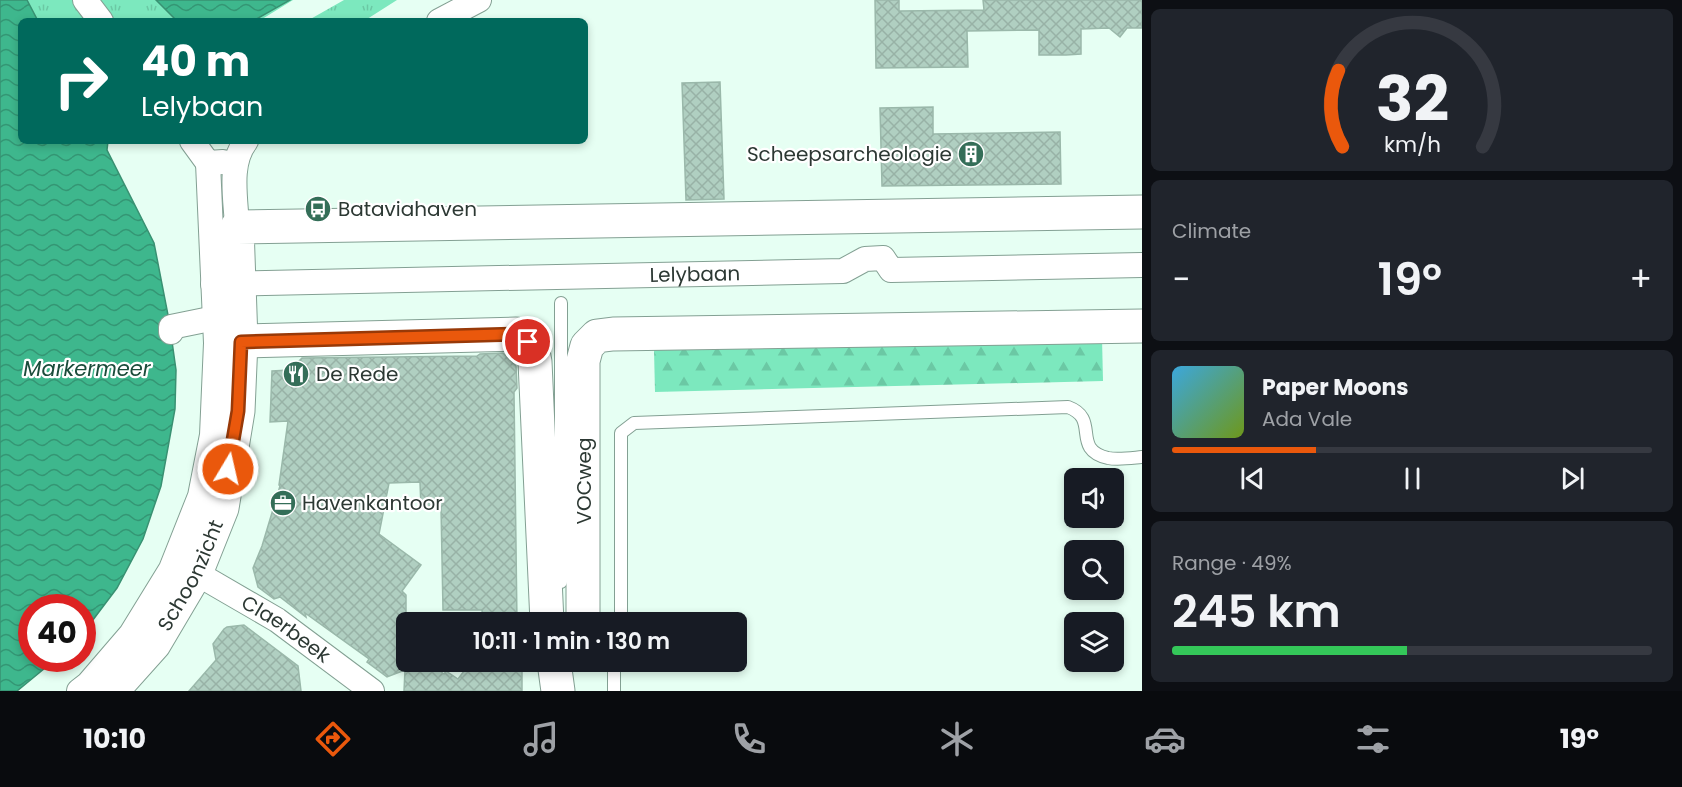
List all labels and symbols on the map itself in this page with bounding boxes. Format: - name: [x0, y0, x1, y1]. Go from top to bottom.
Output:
- building icon: Scheepsarcheologie: [956, 139, 986, 169]
- place label: Scheepsarcheologie: [747, 140, 952, 168]
- bus stop icon: Bataviahaven: [303, 194, 333, 224]
- place label: Bataviahaven: [338, 195, 477, 223]
- street label: Lelybaan: [649, 259, 740, 289]
- pin: [502, 316, 553, 367]
- water label: Markermeer: [23, 354, 152, 383]
- restaurant icon: De Rede: [281, 359, 311, 389]
- place label: De Rede: [316, 360, 398, 388]
- position arrow: [196, 437, 260, 501]
- street label: VOCweg: [570, 438, 598, 525]
- office icon: Havenkantoor: [268, 488, 298, 518]
- place label: Havenkantoor: [302, 489, 443, 517]
- street label: Schoonzicht: [151, 516, 230, 636]
- street label: Claerbeek: [236, 588, 337, 670]
- speed limit sign: 40: [18, 594, 96, 672]

